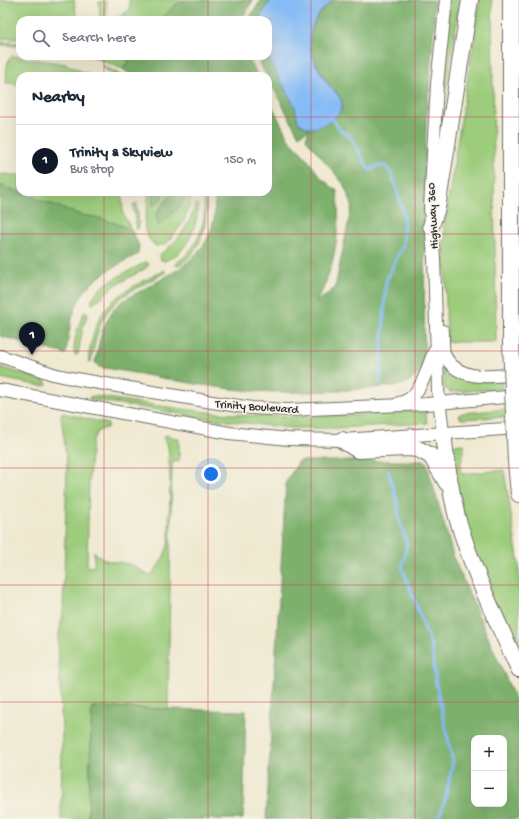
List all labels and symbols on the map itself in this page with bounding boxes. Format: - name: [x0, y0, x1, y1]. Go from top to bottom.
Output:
- street label: Highway 360: [425, 182, 443, 249]
- pin: 1: [19, 322, 45, 355]
- street label: Trinity Boulevard: [214, 398, 300, 418]
- your location: [201, 464, 221, 484]

